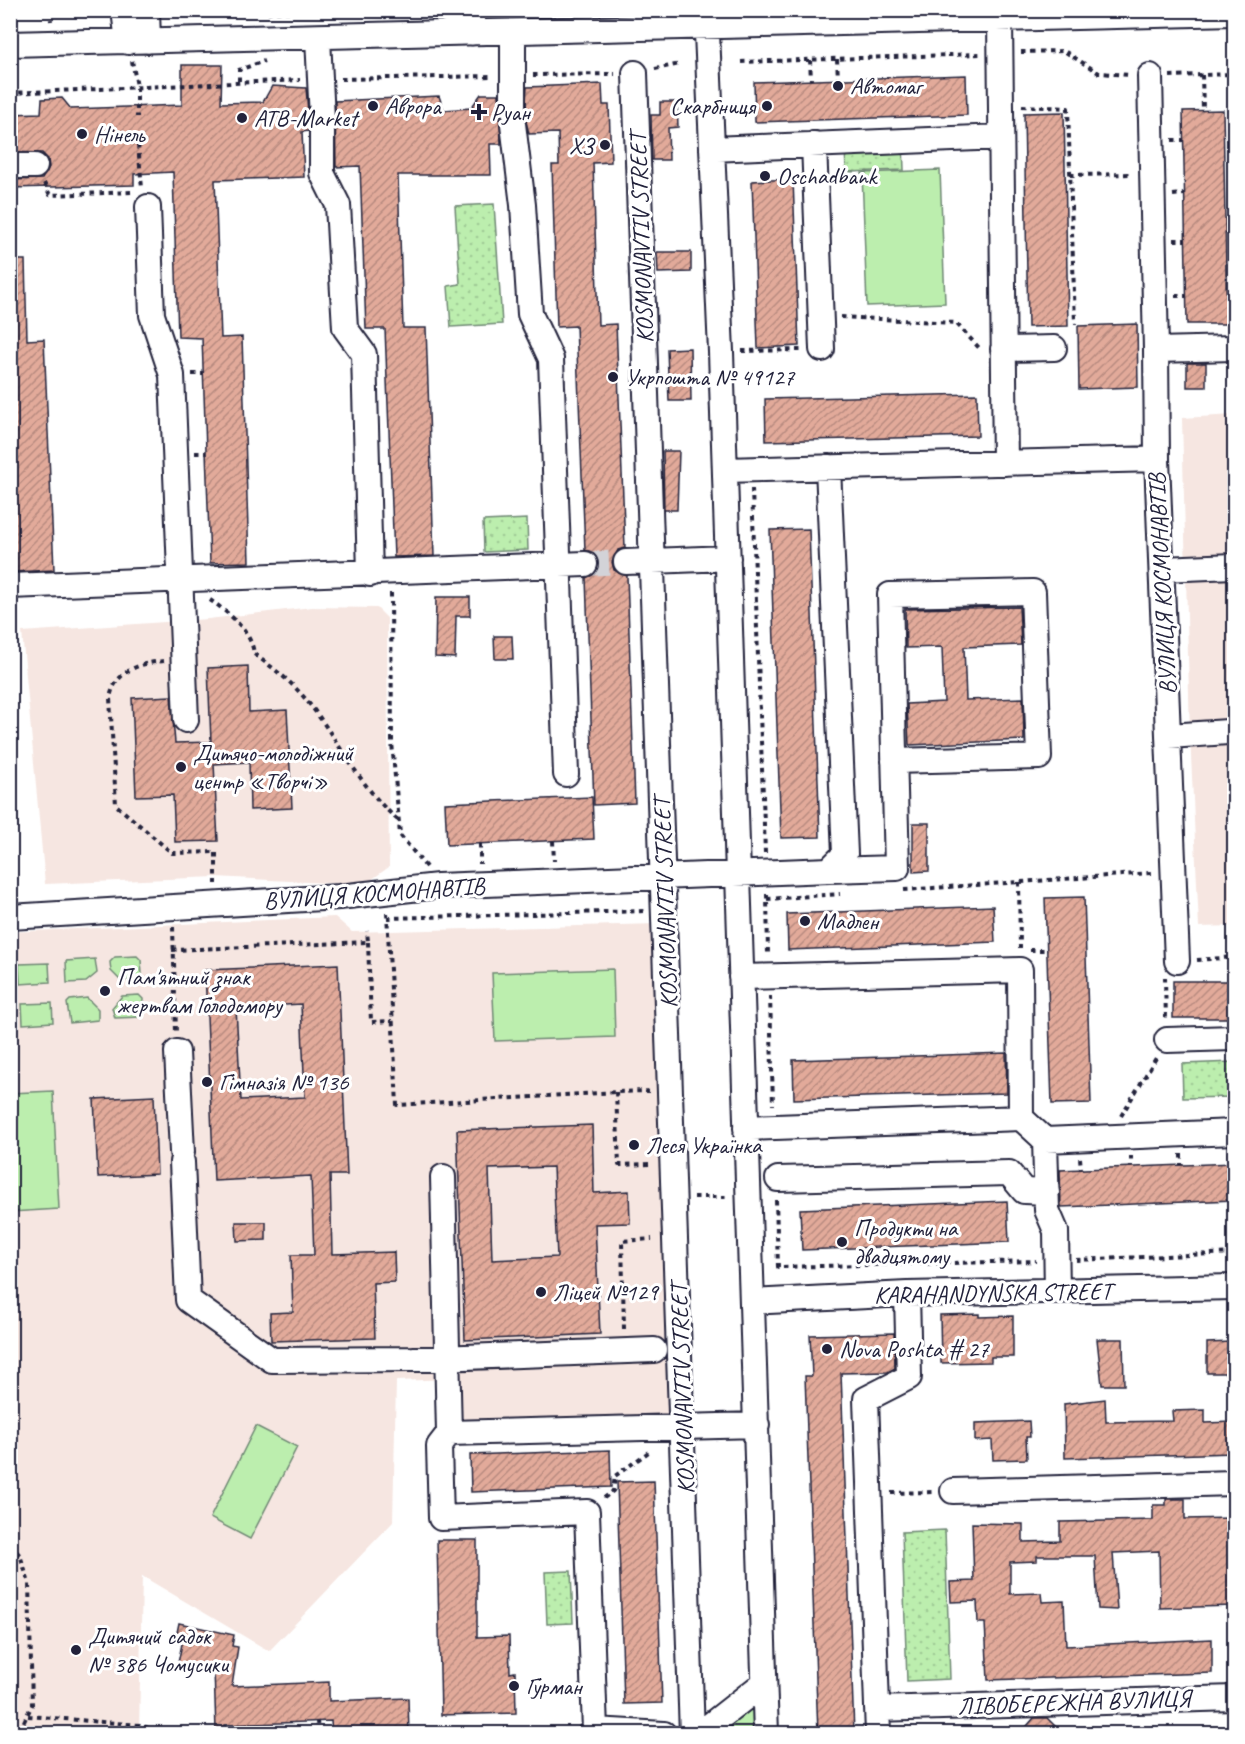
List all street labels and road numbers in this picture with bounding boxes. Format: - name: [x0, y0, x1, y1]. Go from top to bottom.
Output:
- street label: KOSMONAVTIV STREET: [622, 127, 660, 343]
- street label: ВУЛИЦЯ КОСМОНАВТІВ: [1141, 471, 1183, 695]
- street label: KOSMONAVTIV STREET: [646, 792, 684, 1008]
- street label: ВУЛИЦЯ КОСМОНАВТІВ: [263, 870, 487, 916]
- street label: KARAHANDYNSKA STREET: [874, 1276, 1117, 1310]
- street label: KOSMONAVTIV STREET: [663, 1278, 701, 1494]
- street label: ЛІВОБЕРЕЖНА ВУЛИЦЯ: [957, 1683, 1195, 1721]

